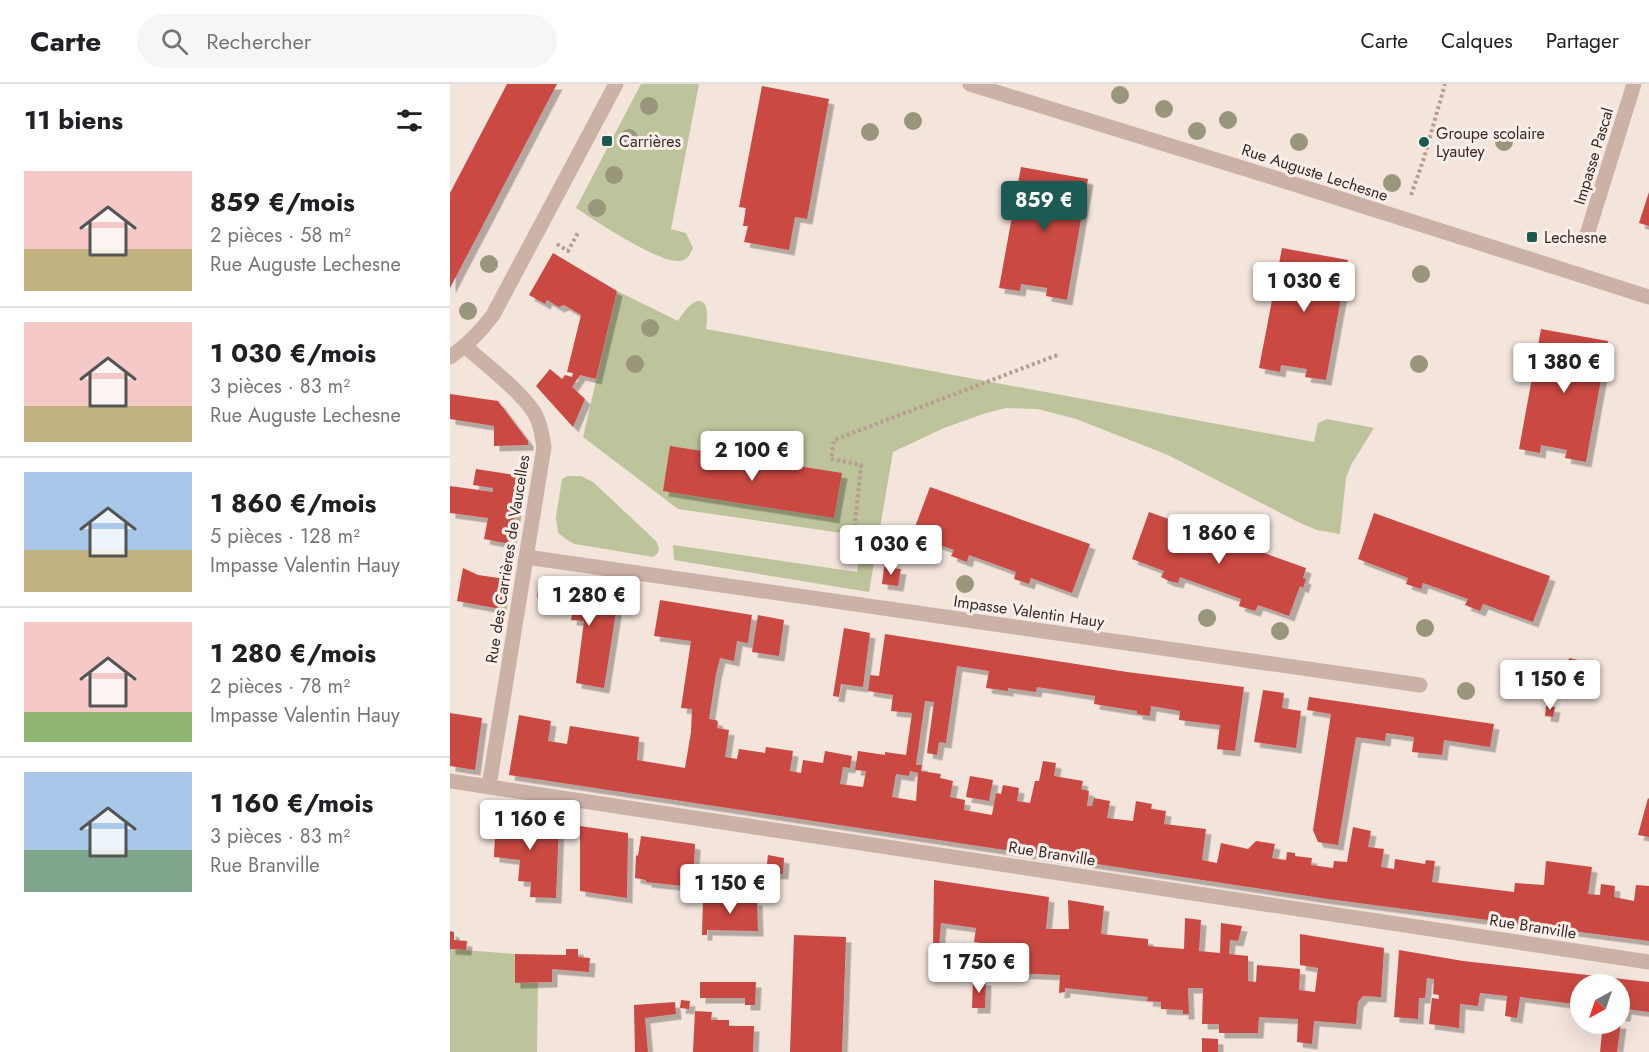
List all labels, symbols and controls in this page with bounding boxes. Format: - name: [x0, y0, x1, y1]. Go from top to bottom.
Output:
- search box: [137, 14, 557, 68]
- text: Carte: [30, 21, 101, 62]
- icon: search: [158, 25, 191, 58]
- text: Rechercher: [206, 25, 311, 57]
- text: Carte: [1361, 26, 1408, 56]
- text: Calques: [1441, 26, 1513, 56]
- text: Partager: [1546, 26, 1619, 56]
- text: 11 biens: [24, 101, 123, 139]
- icon: filters: [393, 104, 426, 137]
- street label: Impasse Pascal: [1568, 105, 1619, 208]
- place label: Groupe scolaire Lyautey: [1436, 122, 1545, 163]
- place label: Carrières: [619, 130, 681, 153]
- marker: Carrières: [600, 134, 614, 148]
- marker: Groupe scolaire Lyautey: [1417, 135, 1431, 149]
- street label: Rue Auguste Lechesne: [1239, 138, 1391, 207]
- pin: 859 €: [1002, 181, 1086, 232]
- text: 859 €/mois: [210, 183, 355, 221]
- text: 859 €: [1015, 186, 1073, 215]
- icon: home: [72, 195, 144, 267]
- text: 2 pièces · 58 m²: [210, 221, 351, 250]
- place label: Lechesne: [1544, 226, 1607, 249]
- marker: Lechesne: [1525, 230, 1539, 244]
- text: Rue Auguste Lechesne: [210, 250, 401, 279]
- pin: 1 030 €: [1249, 262, 1359, 313]
- text: 1 030 €: [1267, 267, 1341, 296]
- text: 1 030 €/mois: [210, 334, 376, 372]
- pin: 1 380 €: [1509, 343, 1619, 394]
- icon: home: [72, 346, 144, 418]
- text: 1 380 €: [1527, 348, 1601, 377]
- text: 3 pièces · 83 m²: [210, 372, 350, 401]
- text: Rue Auguste Lechesne: [210, 401, 401, 430]
- pin: 2 100 €: [697, 431, 807, 482]
- text: 2 100 €: [715, 436, 789, 465]
- street label: Rue des Carrières de Vaucelles: [480, 453, 535, 665]
- text: 1 860 €/mois: [210, 484, 376, 522]
- icon: home: [72, 496, 144, 568]
- pin: 1 860 €: [1164, 514, 1274, 565]
- text: 1 860 €: [1182, 519, 1256, 548]
- text: 5 pièces · 128 m²: [210, 522, 360, 551]
- pin: 1 030 €: [836, 525, 946, 576]
- text: 1 030 €: [854, 530, 928, 559]
- text: Impasse Valentin Hauy: [210, 551, 400, 580]
- pin: 1 280 €: [534, 576, 644, 627]
- text: 1 280 €: [552, 581, 626, 610]
- street label: Impasse Valentin Hauy: [952, 590, 1107, 634]
- text: 1 280 €/mois: [210, 634, 376, 672]
- icon: home: [72, 646, 144, 718]
- pin: 1 150 €: [1495, 660, 1605, 711]
- text: 1 150 €: [1514, 665, 1586, 694]
- text: 2 pièces · 78 m²: [210, 672, 350, 701]
- text: Impasse Valentin Hauy: [210, 701, 400, 730]
- text: 1 160 €/mois: [210, 784, 373, 822]
- icon: home: [72, 796, 144, 868]
- pin: 1 160 €: [475, 800, 585, 851]
- text: 1 160 €: [494, 805, 566, 834]
- text: 3 pièces · 83 m²: [210, 822, 350, 851]
- street label: Rue Branville: [1007, 835, 1097, 872]
- text: Rue Branville: [210, 851, 320, 880]
- pin: 1 150 €: [675, 864, 785, 915]
- text: 1 150 €: [694, 869, 766, 898]
- street label: Rue Branville: [1488, 908, 1578, 945]
- pin: 1 750 €: [924, 943, 1034, 994]
- text: 1 750 €: [942, 948, 1016, 977]
- north arrow: [1570, 974, 1630, 1034]
- map controls: [1570, 974, 1630, 1034]

